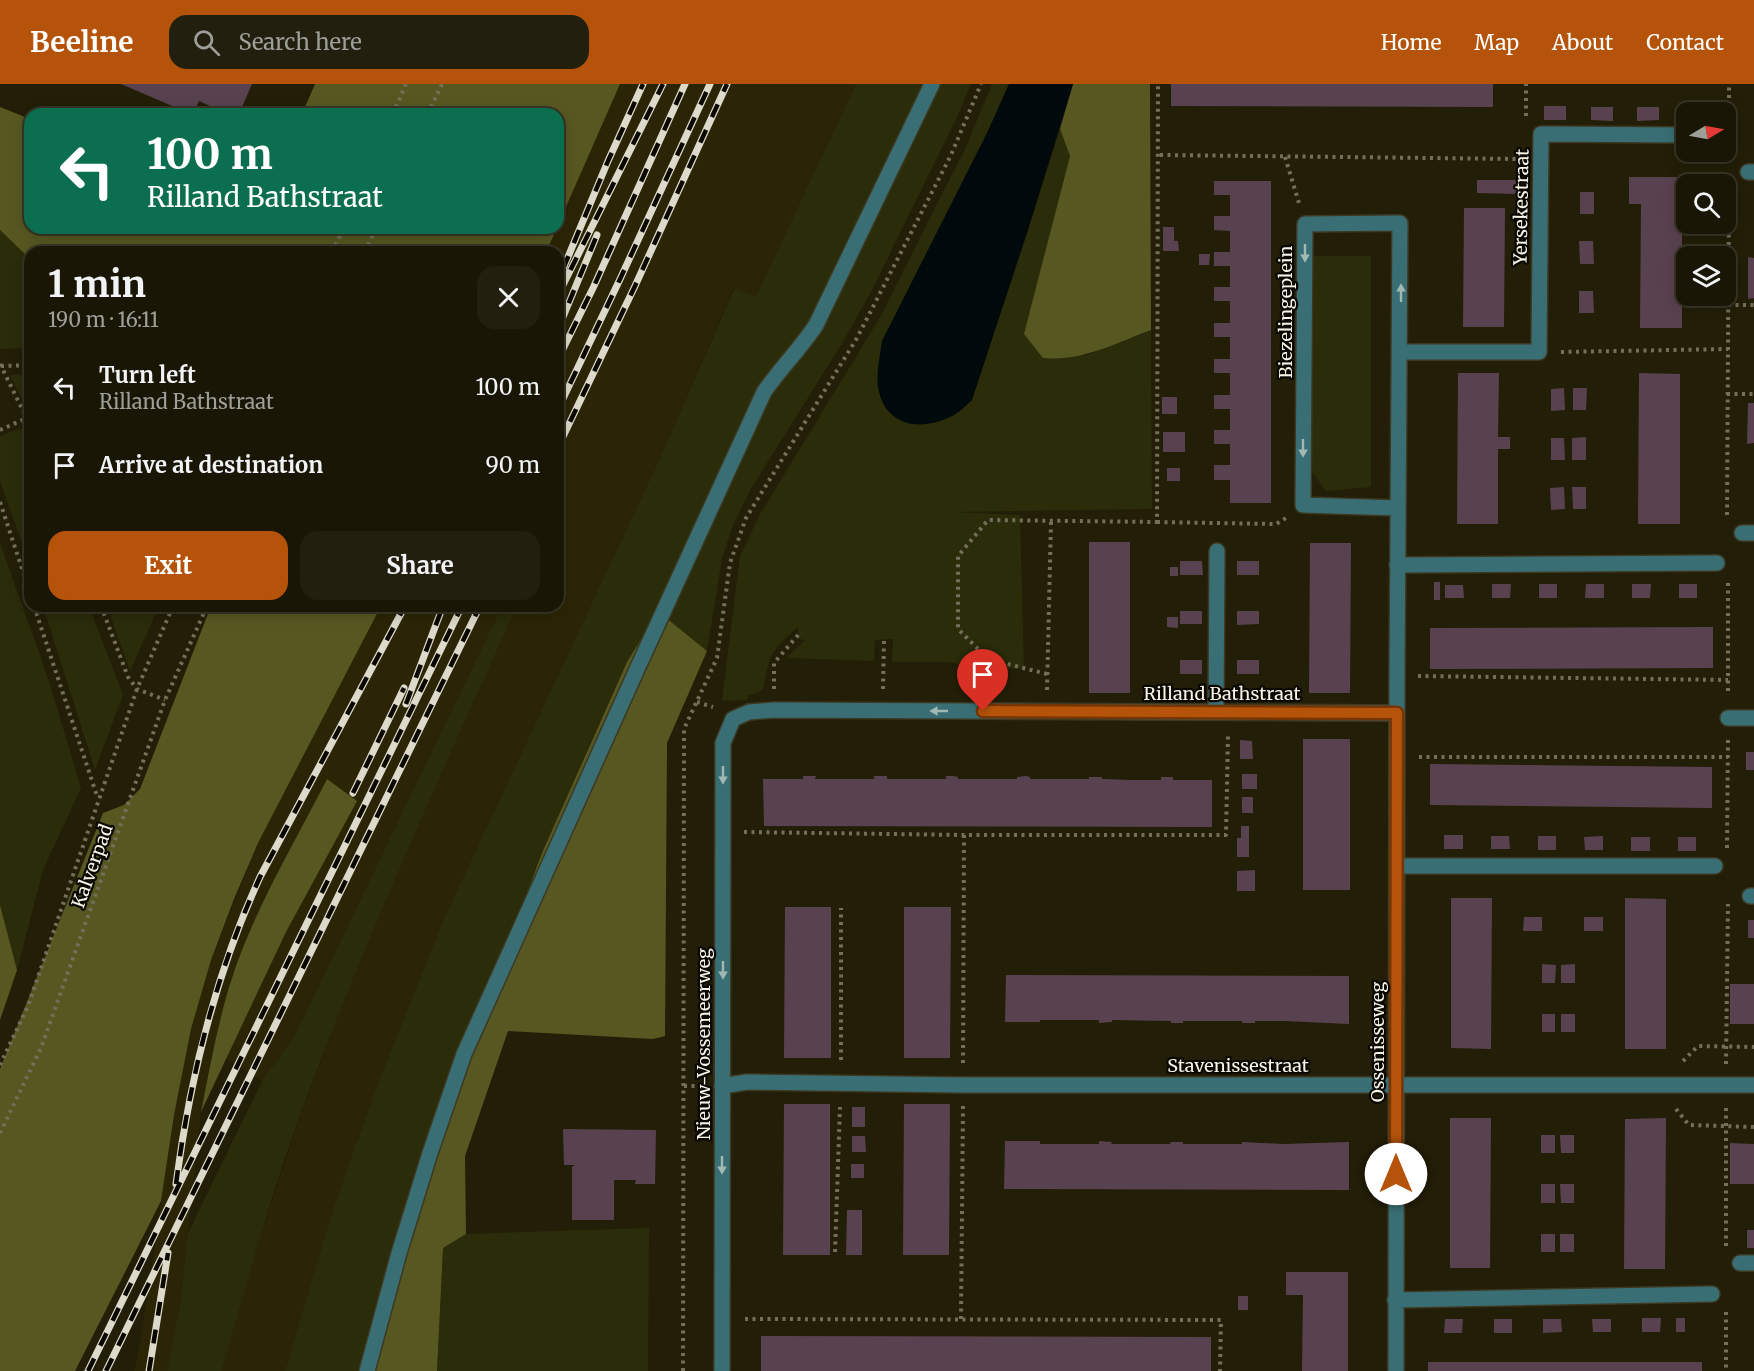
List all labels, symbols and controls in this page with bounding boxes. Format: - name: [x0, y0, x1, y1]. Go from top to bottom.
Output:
- search box: [169, 15, 589, 69]
- text: Beeline: [30, 24, 133, 60]
- icon: search: [190, 26, 223, 59]
- text: Search here: [238, 28, 362, 56]
- text: Home: [1381, 29, 1441, 56]
- text: Map: [1474, 29, 1519, 56]
- text: About: [1552, 29, 1613, 56]
- text: Contact: [1646, 29, 1724, 56]
- north arrow: [1676, 102, 1736, 162]
- map controls: [1676, 102, 1736, 306]
- text: 100 m: [147, 128, 273, 180]
- icon: left: [48, 132, 126, 210]
- street label: Yersekestraat: [1508, 149, 1534, 266]
- button: search: [1676, 174, 1736, 234]
- text: Rilland Bathstraat: [147, 180, 383, 214]
- one-way arrow: [1300, 244, 1310, 263]
- street label: Biezelingeplein: [1274, 245, 1297, 379]
- button: layers: [1676, 246, 1736, 306]
- text: 1 min: [48, 262, 146, 307]
- button: close: [477, 266, 540, 329]
- one-way arrow: [1396, 284, 1405, 303]
- text: 190 m · 16:11: [48, 307, 159, 332]
- text: Turn left: [99, 361, 196, 389]
- icon: left: [48, 371, 81, 404]
- text: 100 m: [475, 373, 540, 401]
- text: Rilland Bathstraat: [99, 389, 274, 414]
- one-way arrow: [1299, 439, 1308, 458]
- icon: arrive: [48, 449, 81, 482]
- text: Arrive at destination: [99, 451, 323, 479]
- text: 90 m: [485, 451, 540, 479]
- button: Exit: [48, 531, 288, 600]
- button: Share: [300, 531, 540, 600]
- pin: [957, 649, 1008, 711]
- icon: arrive: [966, 658, 999, 691]
- street label: Rilland Bathstraat: [1143, 682, 1301, 705]
- one-way arrow: [930, 706, 949, 716]
- one-way arrow: [718, 766, 728, 785]
- street label: Kalverpad: [66, 821, 118, 911]
- street label: Nieuw-Vossemeerweg: [692, 948, 715, 1140]
- one-way arrow: [718, 961, 728, 980]
- street label: Ossenisseweg: [1366, 982, 1389, 1102]
- street label: Stavenissestraat: [1167, 1054, 1309, 1077]
- position arrow: [1364, 1142, 1428, 1206]
- one-way arrow: [717, 1156, 727, 1175]

